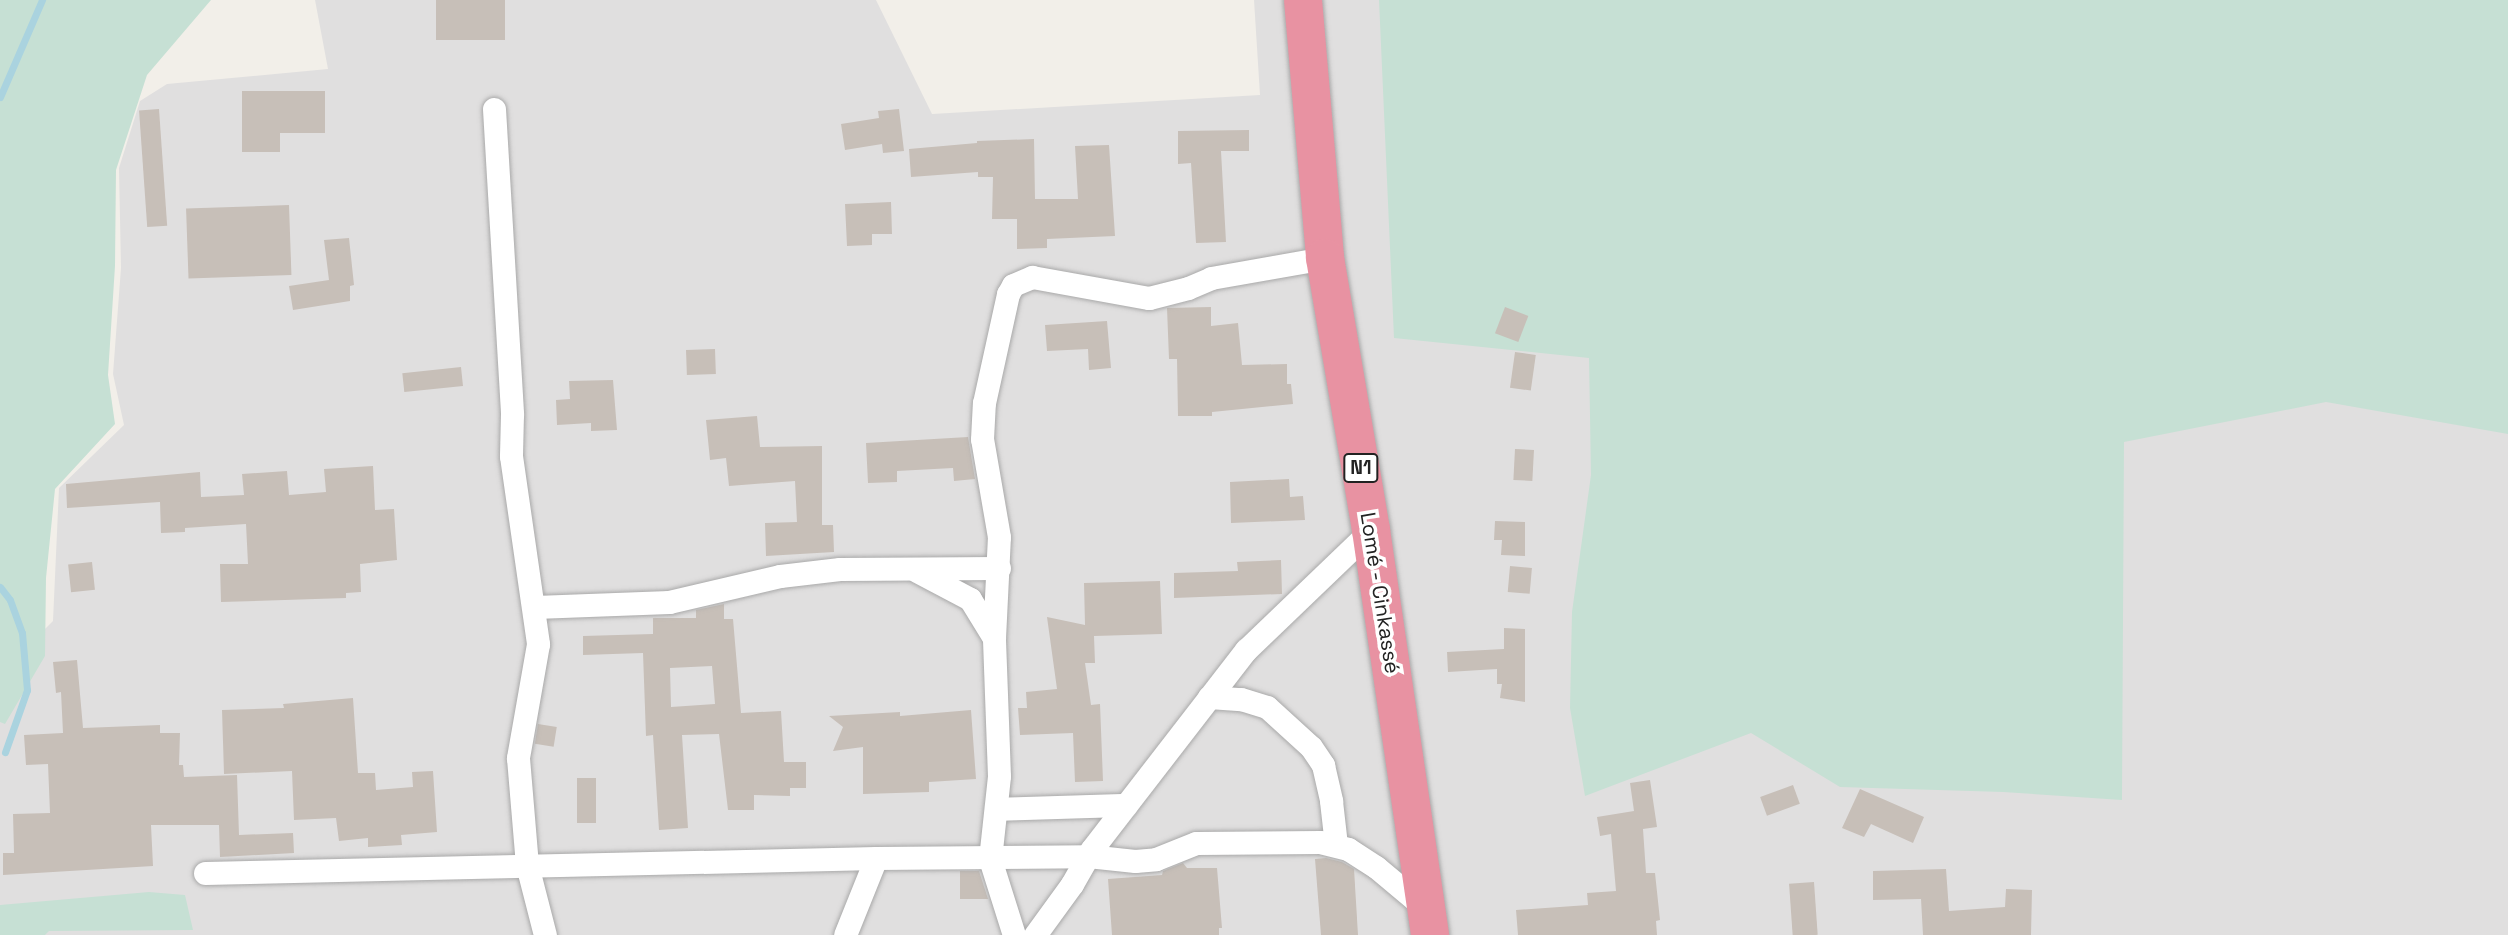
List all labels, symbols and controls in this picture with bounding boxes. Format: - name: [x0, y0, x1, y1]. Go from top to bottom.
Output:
- road number: N1: [1342, 453, 1380, 484]
- street label: Lomé - Cinkassé: [1355, 510, 1405, 676]

